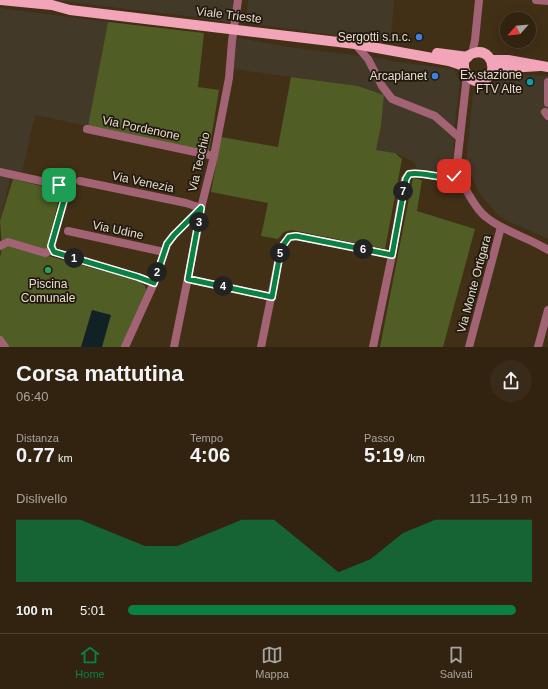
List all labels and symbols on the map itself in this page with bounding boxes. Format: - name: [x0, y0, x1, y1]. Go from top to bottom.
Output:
- street label: Viale Trieste: [195, 4, 263, 26]
- north arrow: [500, 12, 536, 48]
- place label: Sergotti s.n.c.: [338, 30, 411, 44]
- marker: Sergotti s.n.c.: [414, 32, 424, 42]
- place label: Ex stazione FTV Alte: [460, 68, 522, 96]
- place label: Arcaplanet: [370, 69, 428, 83]
- marker: Arcaplanet: [430, 71, 440, 81]
- marker: Ex stazione FTV Alte: [525, 77, 535, 87]
- street label: Via Pordenone: [101, 113, 181, 143]
- street label: Via Tecchio: [185, 130, 213, 193]
- pin: [437, 159, 471, 193]
- pin: [42, 168, 76, 202]
- street label: Via Venezia: [111, 169, 176, 195]
- pin: 7: [393, 181, 413, 201]
- pin: 3: [189, 212, 209, 232]
- street label: Via Udine: [91, 218, 145, 242]
- street label: Via Monte Ortigara: [454, 233, 494, 334]
- pin: 6: [353, 239, 373, 259]
- pin: 5: [270, 243, 290, 263]
- pin: 1: [64, 248, 84, 268]
- pin: 2: [147, 262, 167, 282]
- marker: Piscina Comunale: [43, 265, 53, 275]
- pin: 4: [213, 276, 233, 296]
- place label: Piscina Comunale: [21, 277, 76, 305]

